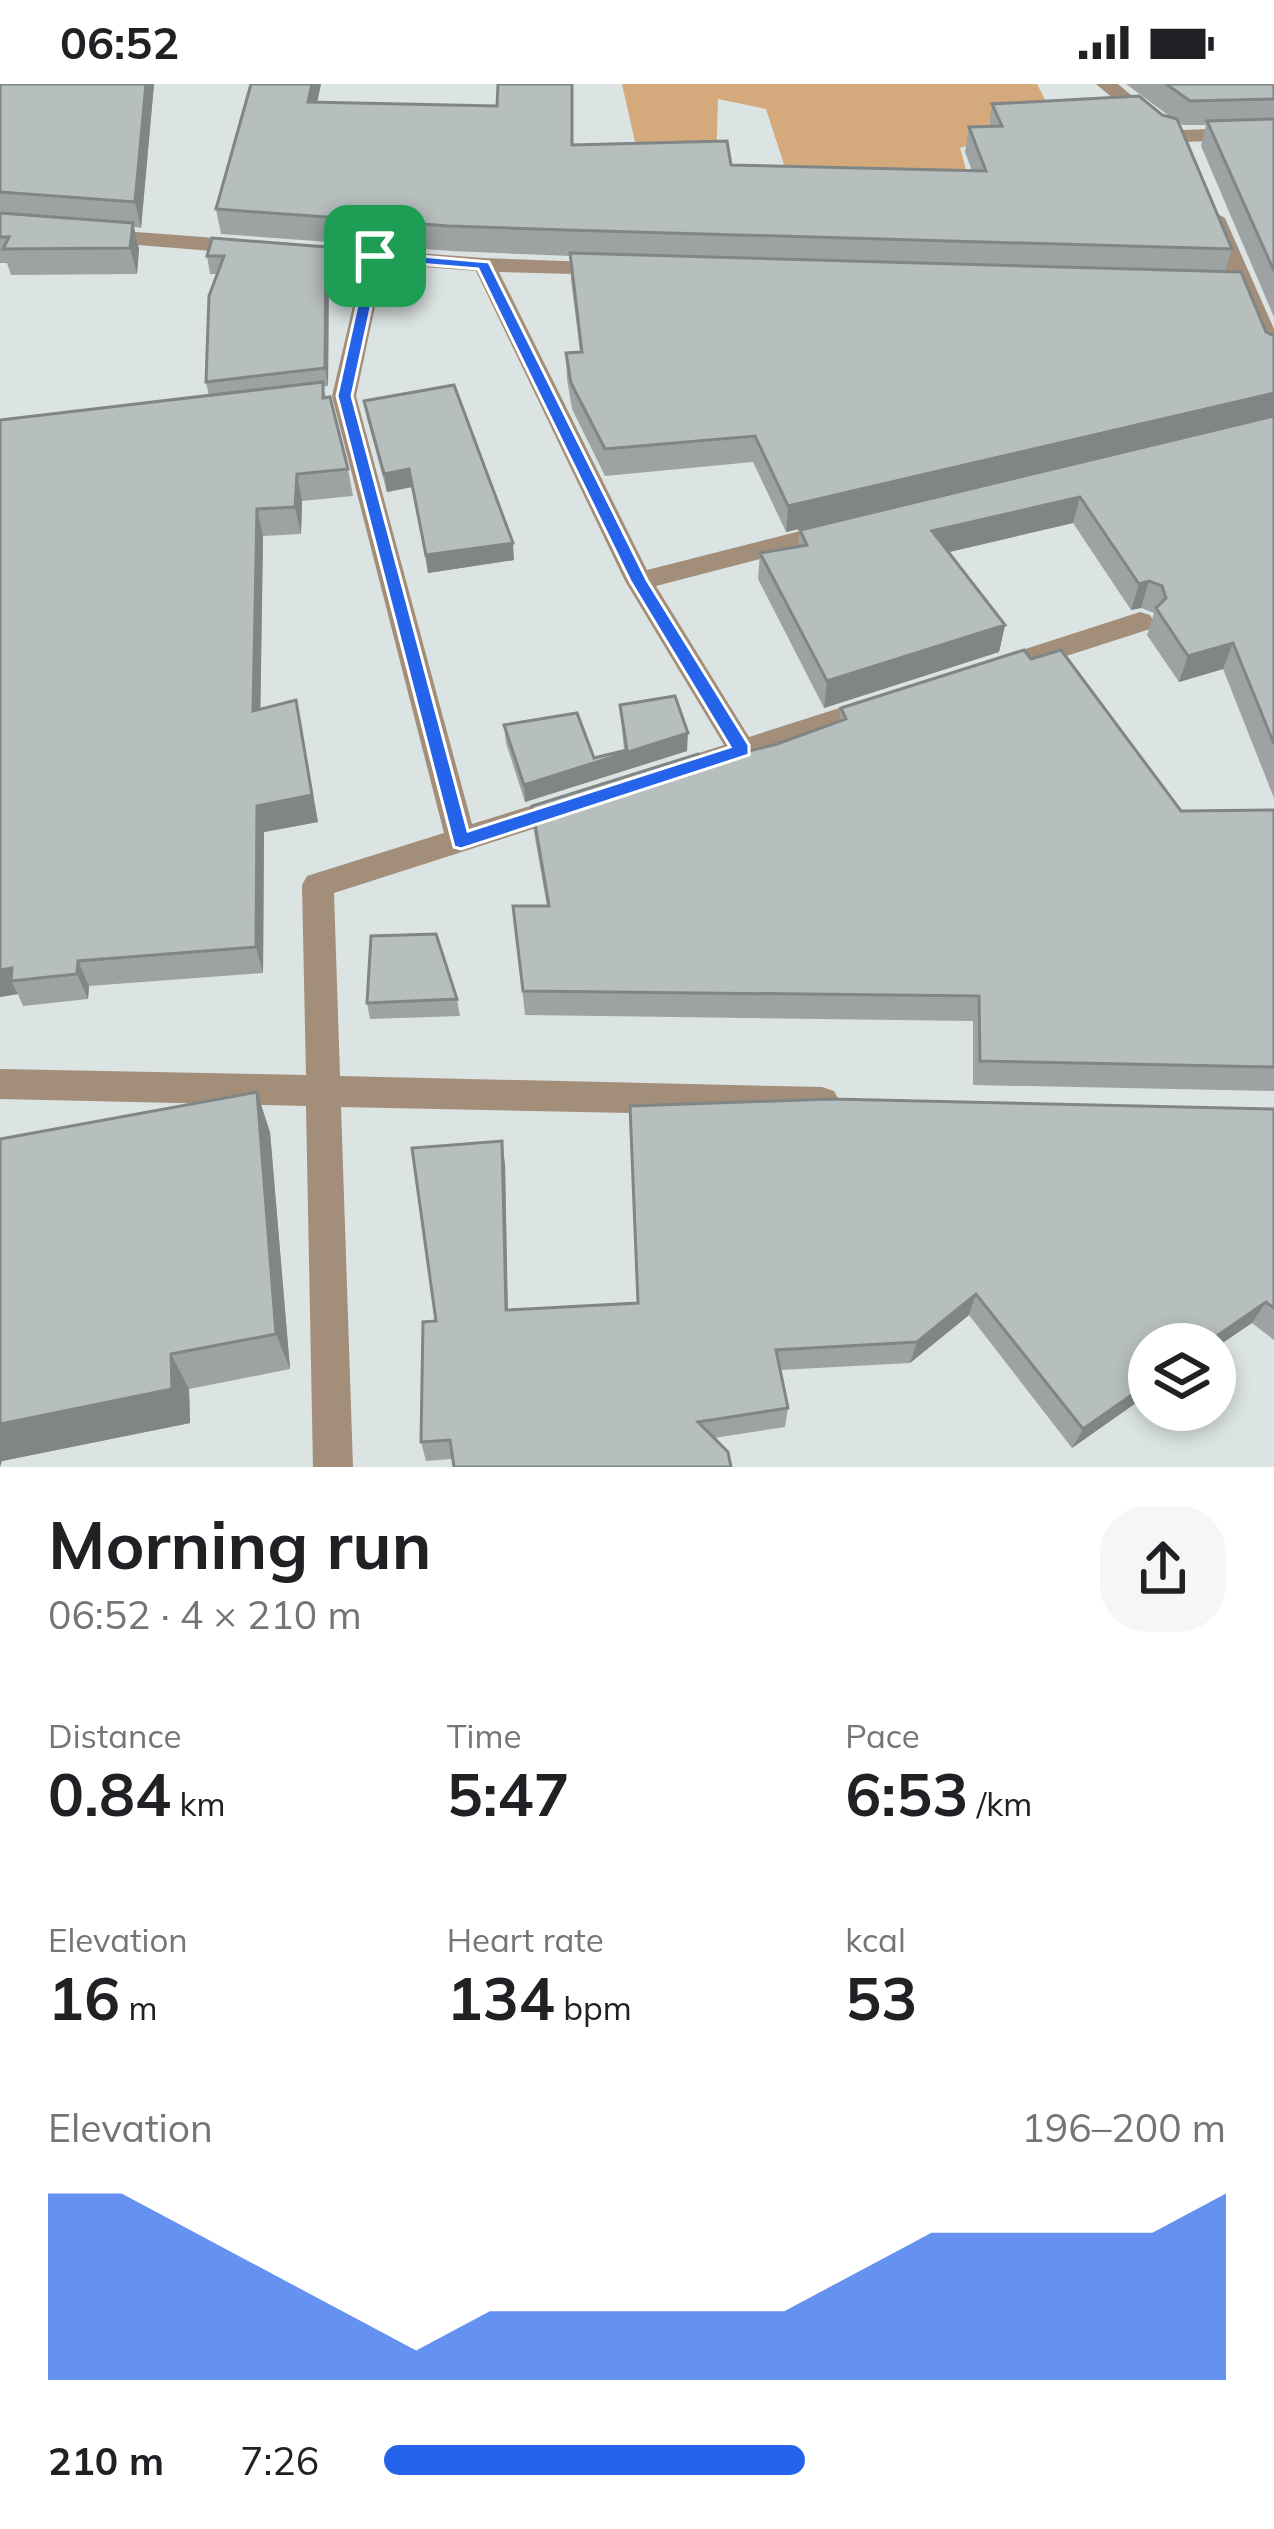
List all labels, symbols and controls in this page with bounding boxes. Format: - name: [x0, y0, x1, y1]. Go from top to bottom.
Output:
- text: 06:52: [60, 14, 179, 70]
- pin: [324, 205, 426, 307]
- icon: arrive: [342, 223, 408, 289]
- map controls: [1128, 1323, 1236, 1431]
- button: layers: [1128, 1323, 1236, 1431]
- text: Morning run: [48, 1503, 431, 1586]
- button: share: [1100, 1506, 1226, 1632]
- text: 06:52 · 4 × 210 m: [48, 1590, 362, 1639]
- text: Distance: [48, 1715, 181, 1756]
- text: Time: [447, 1715, 521, 1756]
- text: Pace: [845, 1715, 920, 1756]
- text: 0.84: [48, 1756, 171, 1831]
- text: 5:47: [447, 1756, 570, 1831]
- text: 6:53: [845, 1756, 968, 1831]
- text: km: [171, 1783, 225, 1824]
- text: /km: [968, 1783, 1032, 1824]
- text: Elevation: [48, 1919, 188, 1960]
- text: Heart rate: [447, 1919, 604, 1960]
- text: kcal: [845, 1919, 906, 1960]
- text: 16: [48, 1960, 120, 2035]
- text: 134: [447, 1960, 555, 2035]
- text: 53: [845, 1960, 917, 2035]
- text: m: [120, 1987, 158, 2028]
- text: bpm: [555, 1987, 632, 2028]
- text: Elevation: [48, 2103, 213, 2152]
- text: 196–200 m: [1021, 2103, 1226, 2152]
- text: 210 m: [48, 2436, 164, 2485]
- text: 7:26: [240, 2436, 319, 2485]

